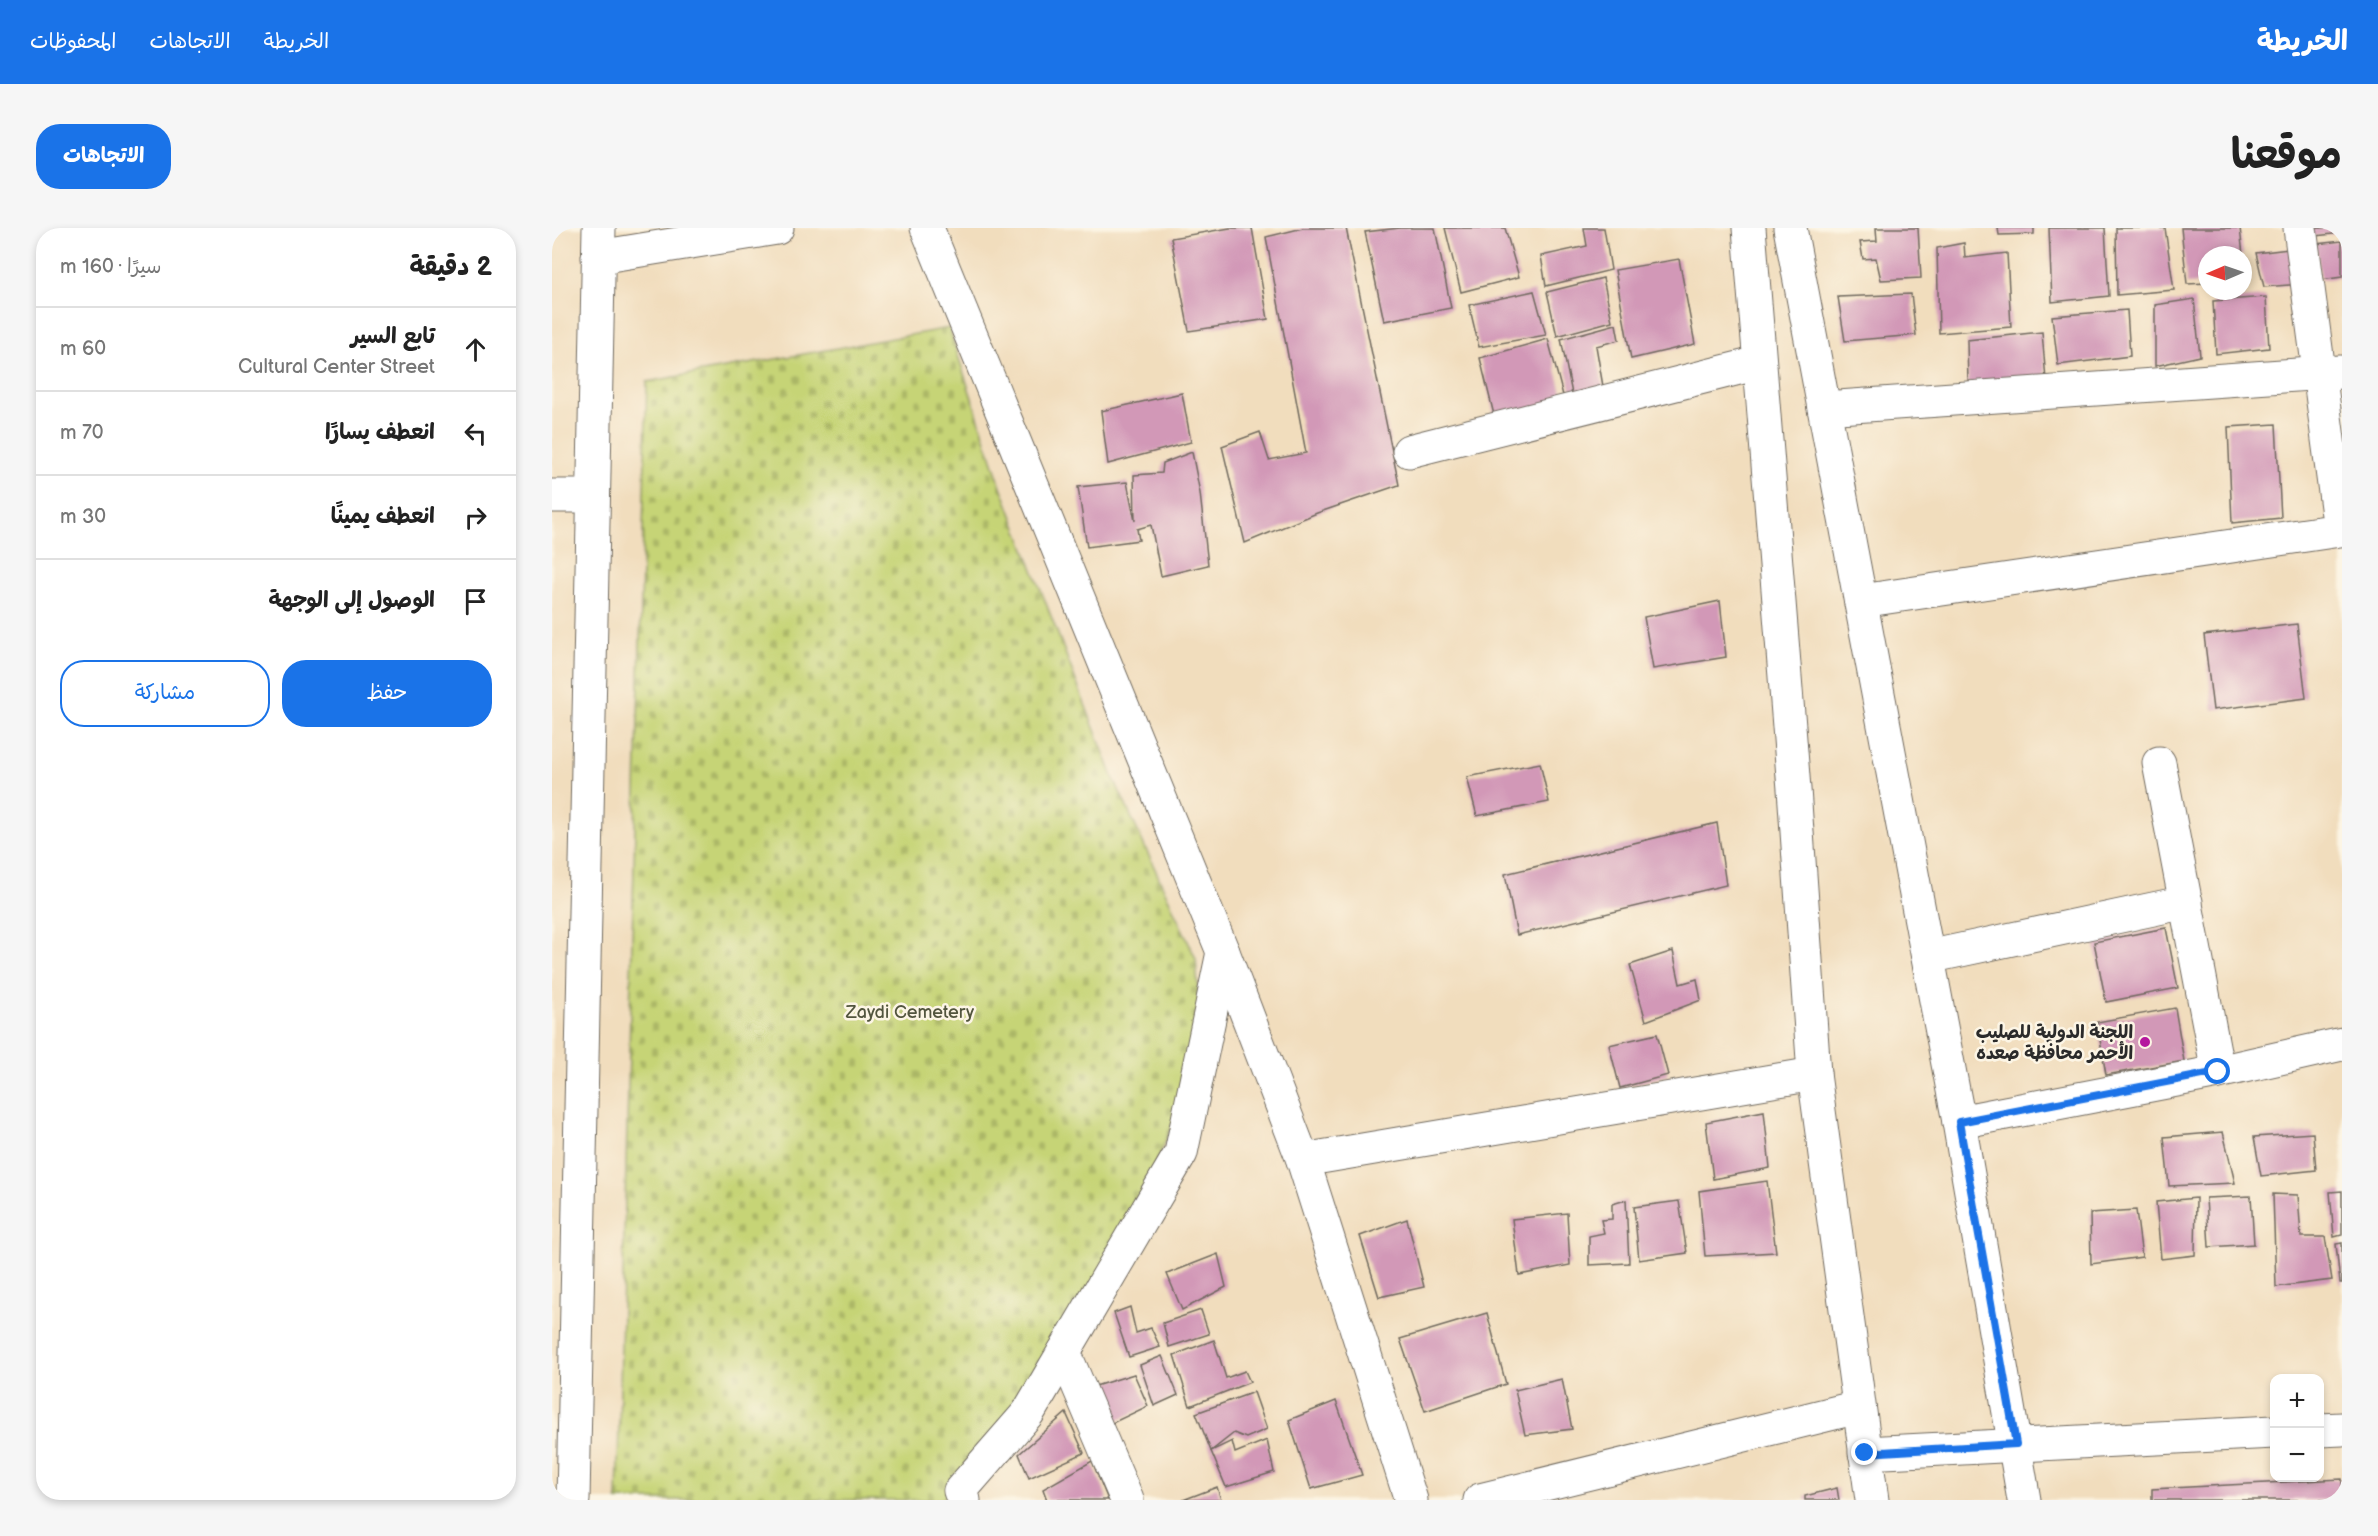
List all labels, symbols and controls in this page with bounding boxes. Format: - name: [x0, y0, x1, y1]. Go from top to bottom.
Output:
- text: الخريطة: [2257, 25, 2348, 58]
- text: المحفوظات: [30, 29, 116, 54]
- text: الاتجاهات: [149, 29, 231, 54]
- text: الخريطة: [264, 29, 329, 54]
- button: الاتجاهات: [36, 124, 171, 189]
- text: موقعنا: [2231, 130, 2342, 181]
- north arrow: [2198, 246, 2252, 300]
- text: 2 دقيقة: [409, 252, 492, 283]
- text: سيرًا · 160 m: [60, 255, 162, 279]
- text: تابع السير: [351, 323, 435, 350]
- icon: ahead: [459, 333, 492, 366]
- text: 60 m: [60, 337, 106, 361]
- text: Cultural Center Street: [238, 355, 435, 379]
- icon: left: [459, 417, 492, 450]
- text: انعطف يسارًا: [325, 419, 435, 446]
- text: 70 m: [60, 421, 104, 445]
- icon: right: [459, 501, 492, 534]
- text: انعطف يمينًا: [331, 503, 435, 530]
- text: 30 m: [60, 505, 106, 529]
- icon: arrive: [459, 585, 492, 618]
- text: الوصول إلى الوجهة: [268, 587, 435, 614]
- button: مشاركة: [60, 660, 270, 727]
- button: حفظ: [282, 660, 492, 727]
- park label: Zaydi Cemetery: [845, 1002, 975, 1023]
- place label: اللجنة الدولية للصليب الأحمر محافظة صعده: [1976, 1022, 2133, 1064]
- marker: اللجنة الدولية للصليب الأحمر محافظة صعده: [2138, 1035, 2152, 1049]
- route start: [2204, 1058, 2230, 1084]
- map controls: [2270, 1374, 2324, 1482]
- button: +: [2270, 1374, 2324, 1428]
- button: −: [2270, 1428, 2324, 1482]
- route end: [1851, 1439, 1877, 1465]

